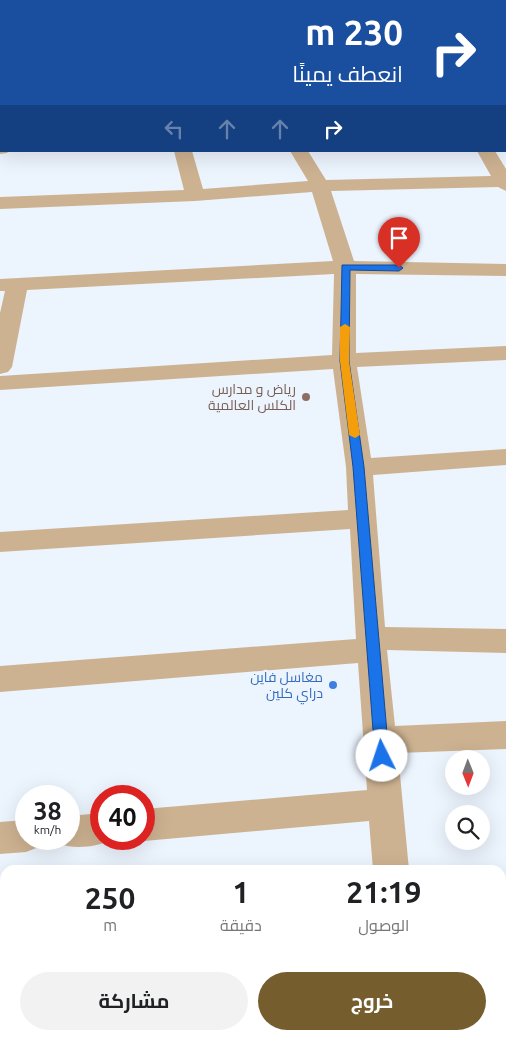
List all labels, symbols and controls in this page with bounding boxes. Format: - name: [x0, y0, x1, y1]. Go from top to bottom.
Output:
- text: 230 m: [305, 12, 403, 52]
- icon: right: [421, 20, 486, 85]
- text: انعطف يمينًا: [292, 61, 403, 86]
- icon: left: [160, 115, 188, 143]
- icon: ahead: [213, 115, 241, 143]
- icon: ahead: [266, 115, 294, 143]
- icon: right: [319, 115, 347, 143]
- pin: [378, 217, 420, 268]
- icon: arrive: [385, 224, 413, 252]
- place label: رياض و مدارس الكلس العالمية: [208, 381, 296, 413]
- marker: رياض و مدارس الكلس العالمية: [300, 391, 312, 403]
- place label: مغاسل فاين دراي كلين: [250, 669, 323, 705]
- marker: مغاسل فاين دراي كلين: [327, 679, 339, 691]
- position arrow: [355, 729, 407, 781]
- north arrow: [445, 750, 490, 795]
- map controls: [445, 750, 490, 850]
- speed limit sign: 40: [90, 785, 155, 850]
- text: 38: [33, 797, 62, 825]
- button: search: [445, 805, 490, 850]
- text: km/h: [34, 823, 61, 836]
- text: 1: [232, 875, 249, 909]
- text: 21:19: [346, 875, 421, 909]
- text: 250: [85, 881, 135, 915]
- text: m: [103, 916, 117, 934]
- text: دقيقة: [220, 916, 262, 934]
- text: الوصول: [358, 916, 409, 934]
- button: مشاركة: [20, 972, 248, 1030]
- button: خروج: [258, 972, 486, 1030]

